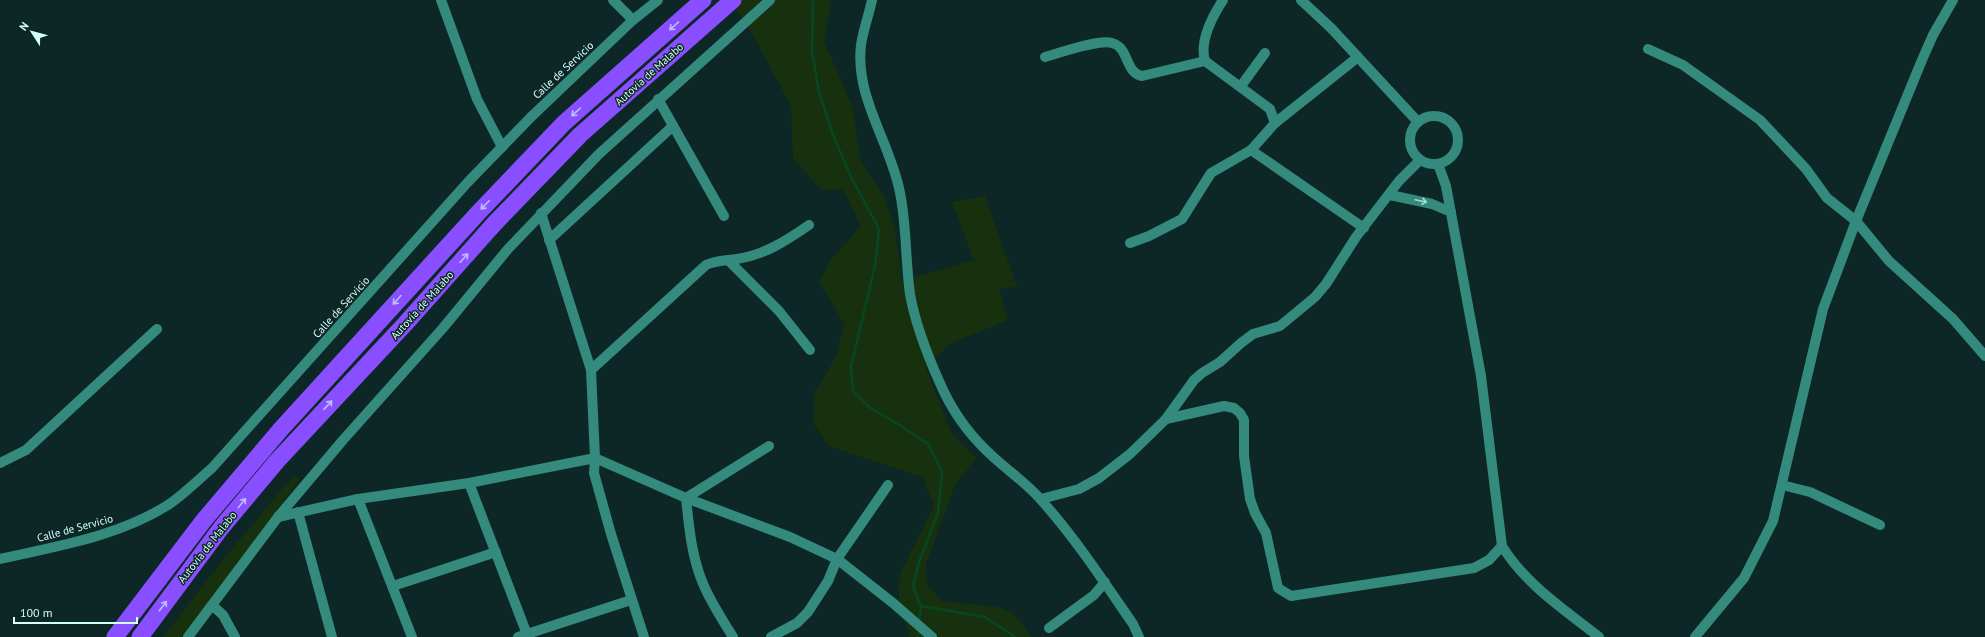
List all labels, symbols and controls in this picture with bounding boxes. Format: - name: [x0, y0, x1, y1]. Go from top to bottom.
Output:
- north arrow: [12, 12, 52, 52]
- text: N: [16, 19, 32, 33]
- one-way arrow: [668, 21, 679, 30]
- street label: Calle de Servicio: [530, 38, 596, 102]
- street label: Autovía de Malabo: [612, 39, 686, 108]
- one-way arrow: [572, 107, 582, 116]
- one-way arrow: [1414, 198, 1427, 206]
- one-way arrow: [480, 200, 490, 210]
- one-way arrow: [459, 253, 468, 263]
- street label: Autovía de Malabo: [388, 268, 457, 342]
- street label: Calle de Servicio: [310, 273, 372, 341]
- one-way arrow: [393, 295, 402, 306]
- one-way arrow: [323, 400, 333, 410]
- one-way arrow: [238, 497, 247, 508]
- street label: Autovía de Malabo: [175, 508, 240, 586]
- street label: Calle de Servicio: [35, 511, 115, 545]
- scale bar: [14, 599, 137, 625]
- one-way arrow: [159, 600, 167, 611]
- text: 100 m: [20, 605, 53, 620]

